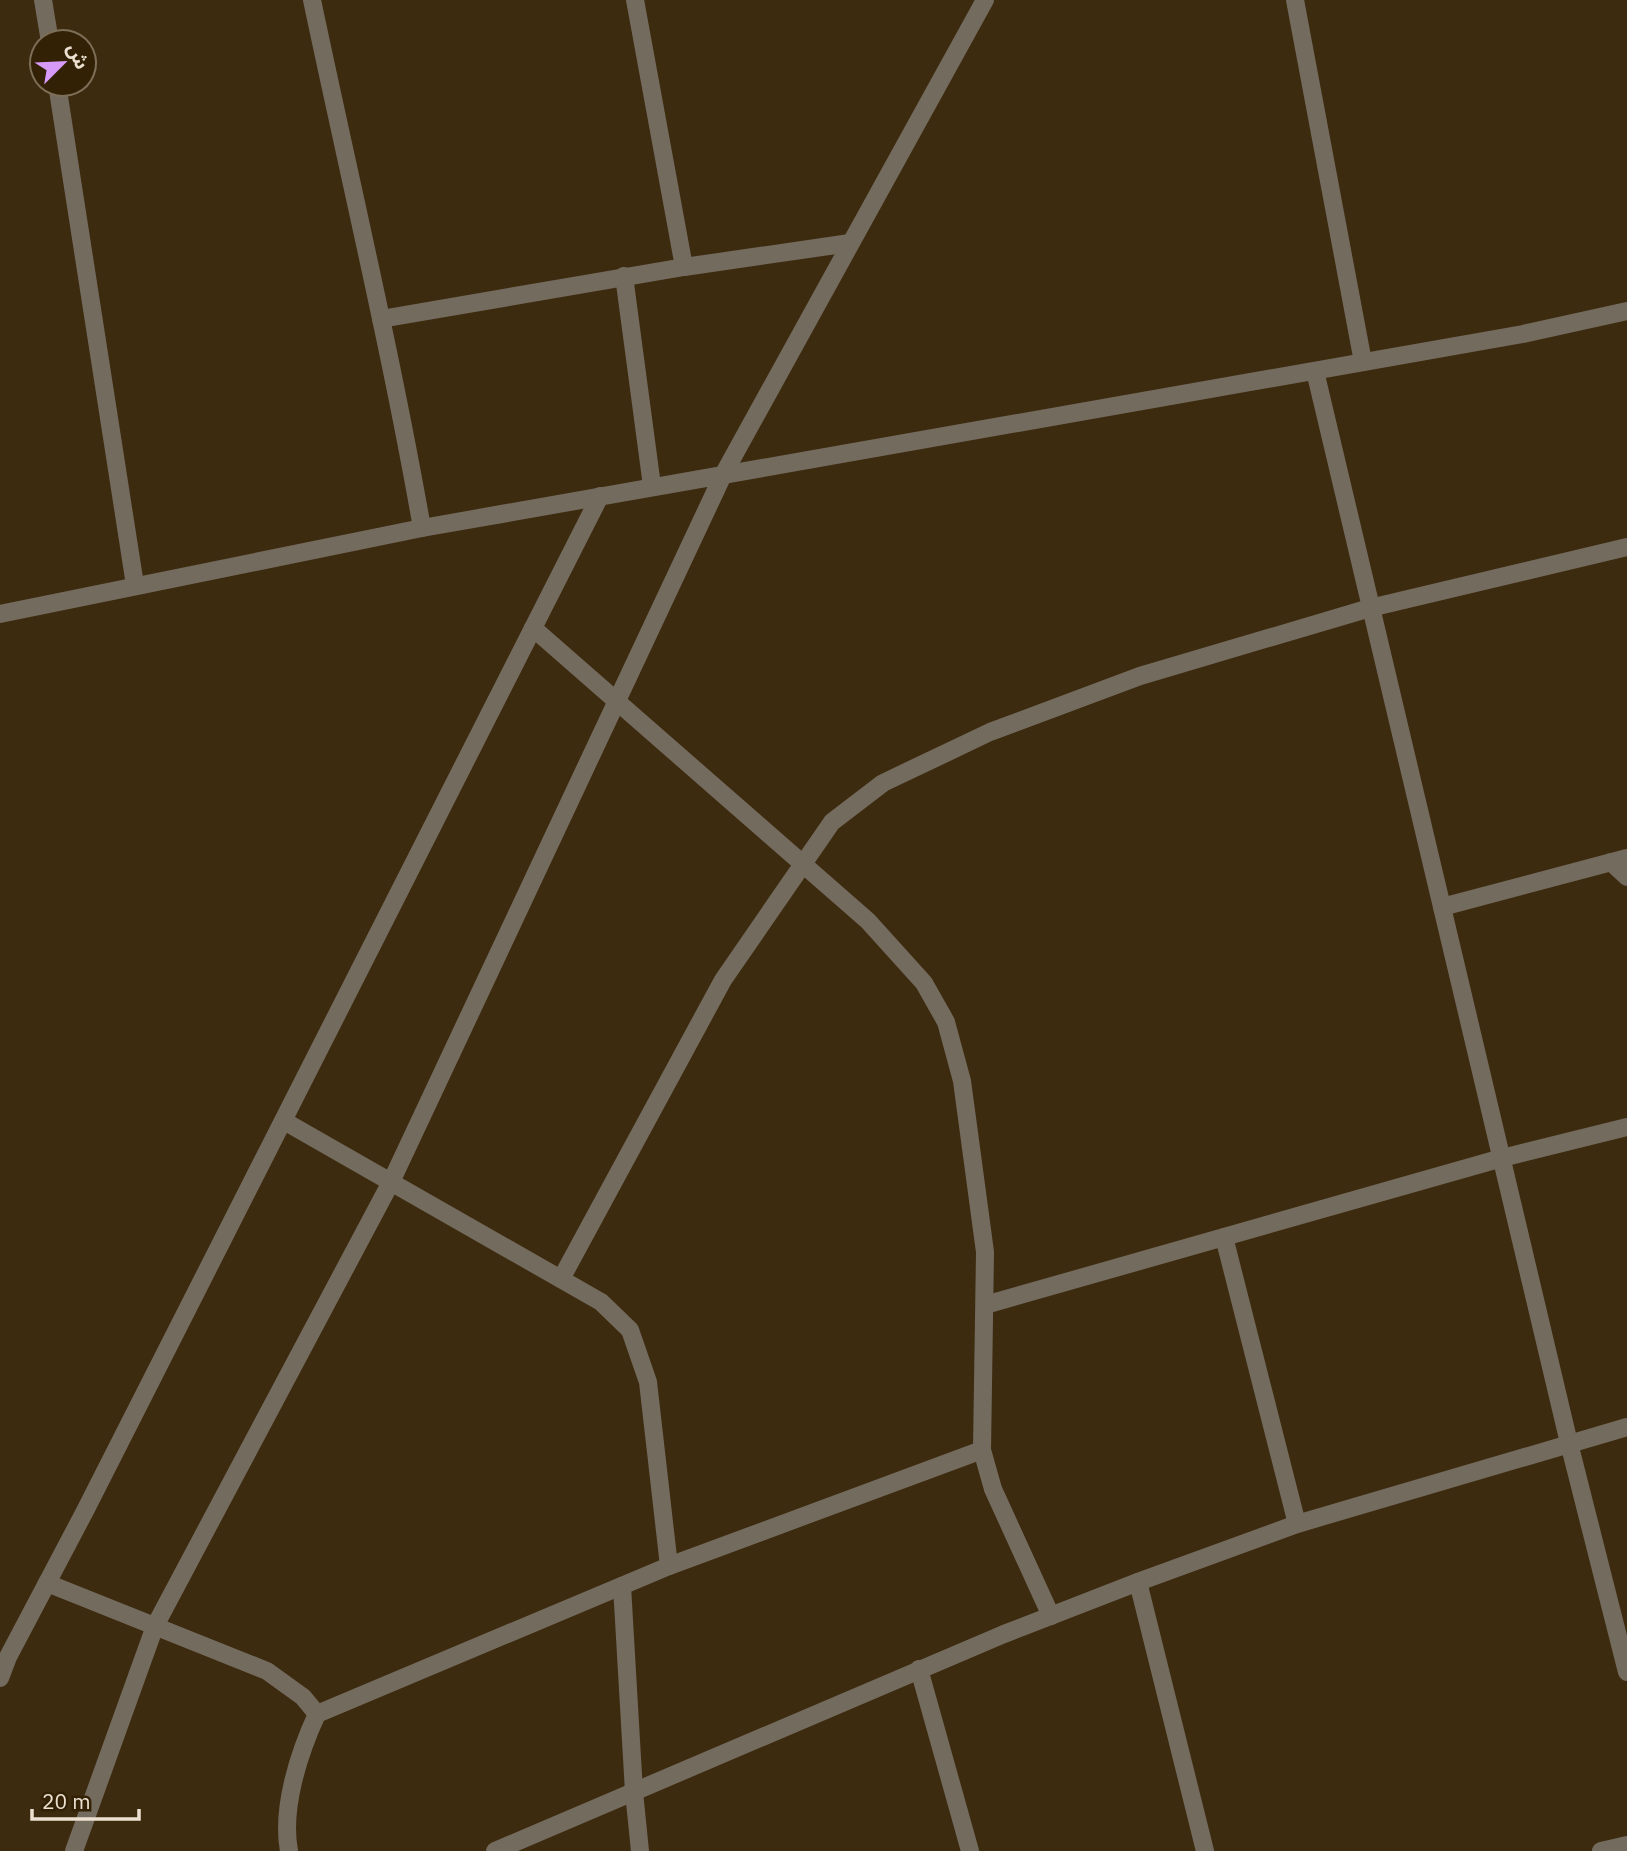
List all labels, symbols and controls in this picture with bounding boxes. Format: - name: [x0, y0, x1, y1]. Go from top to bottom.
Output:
- north arrow: [28, 28, 98, 98]
- text: ش: [62, 39, 95, 73]
- scale bar: [32, 1778, 138, 1822]
- text: 20 m: [42, 1787, 91, 1815]

